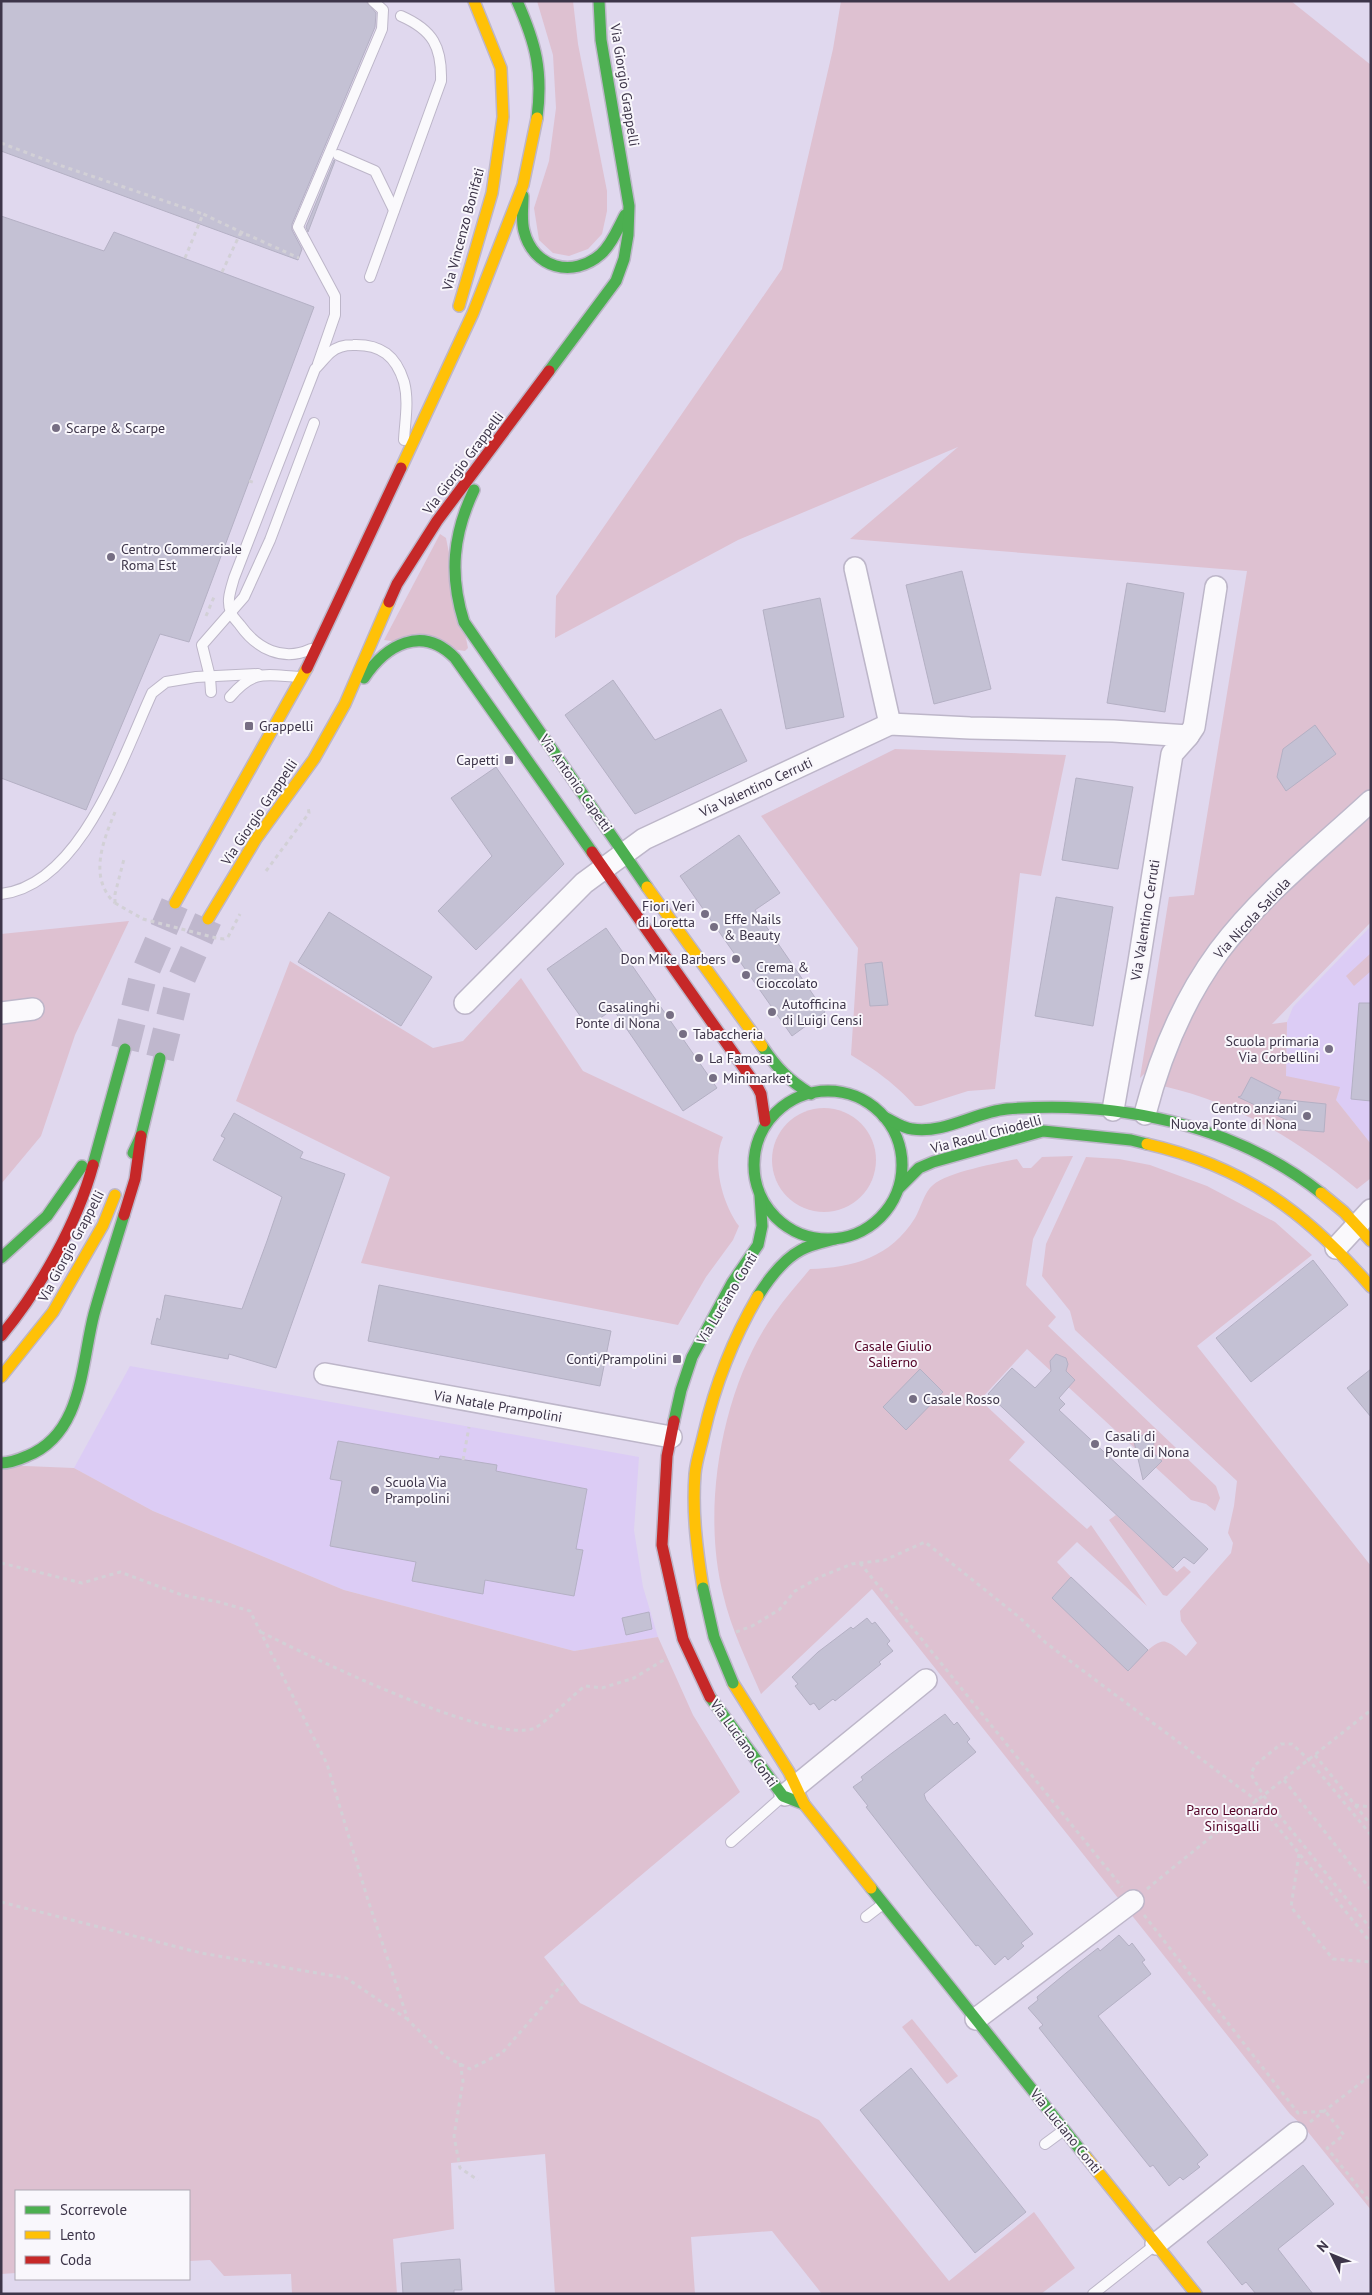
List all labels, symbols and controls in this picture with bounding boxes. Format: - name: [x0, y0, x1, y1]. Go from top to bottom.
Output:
- street label: Via Giorgio Grappelli: [606, 21, 644, 148]
- street label: Via Vincenzo Bonifati: [438, 166, 488, 293]
- street label: Via Giorgio Grappelli: [418, 408, 507, 519]
- place label: Scarpe & Scarpe: [66, 419, 165, 437]
- marker: Scarpe & Scarpe: [50, 422, 62, 434]
- place label: Centro Commerciale Roma Est: [121, 540, 242, 574]
- marker: Centro Commerciale Roma Est: [105, 551, 117, 563]
- place label: Grappelli: [259, 717, 313, 735]
- marker: Grappelli: [243, 720, 255, 732]
- street label: Via Antonio Capetti: [535, 730, 616, 835]
- place label: Capetti: [456, 751, 499, 769]
- street label: Via Valentino Cerruti: [696, 753, 815, 821]
- marker: Capetti: [503, 754, 515, 766]
- street label: Via Giorgio Grappelli: [216, 756, 301, 869]
- street label: Via Valentino Cerruti: [1126, 858, 1163, 983]
- street label: Via Nicola Saliola: [1209, 874, 1294, 963]
- place label: Fiori Veri di Loretta: [638, 897, 695, 931]
- marker: Fiori Veri di Loretta: [699, 908, 711, 920]
- place label: Effe Nails & Beauty: [724, 910, 781, 944]
- marker: Effe Nails & Beauty: [708, 921, 720, 933]
- place label: Don Mike Barbers: [621, 950, 726, 968]
- marker: Don Mike Barbers: [730, 953, 742, 965]
- place label: Crema & Cioccolato: [756, 958, 818, 992]
- marker: Crema & Cioccolato: [740, 969, 752, 981]
- place label: Autofficina di Luigi Censi: [782, 995, 862, 1029]
- place label: Casalinghi Ponte di Nona: [576, 998, 660, 1032]
- marker: Autofficina di Luigi Censi: [766, 1006, 778, 1018]
- marker: Casalinghi Ponte di Nona: [664, 1009, 676, 1021]
- place label: Tabaccheria: [693, 1025, 763, 1043]
- marker: Tabaccheria: [677, 1028, 689, 1040]
- place label: Scuola primaria Via Corbellini: [1226, 1032, 1319, 1066]
- marker: Scuola primaria Via Corbellini: [1323, 1043, 1335, 1055]
- place label: La Famosa: [709, 1049, 773, 1067]
- marker: La Famosa: [693, 1052, 705, 1064]
- place label: Minimarket: [723, 1069, 791, 1087]
- marker: Minimarket: [707, 1072, 719, 1084]
- place label: Centro anziani Nuova Ponte di Nona: [1171, 1099, 1297, 1133]
- marker: Centro anziani Nuova Ponte di Nona: [1301, 1110, 1313, 1122]
- street label: Via Raoul Chiodelli: [928, 1111, 1043, 1158]
- street label: Via Giorgio Grappelli: [33, 1187, 108, 1306]
- street label: Via Luciano Conti: [692, 1249, 761, 1348]
- park label: Casale Giulio Salierno: [854, 1337, 932, 1371]
- place label: Conti/Prampolini: [566, 1350, 667, 1368]
- marker: Conti/Prampolini: [671, 1353, 683, 1365]
- street label: Via Natale Prampolini: [431, 1386, 564, 1426]
- place label: Casale Rosso: [923, 1390, 1000, 1408]
- marker: Casale Rosso: [907, 1393, 919, 1405]
- place label: Casali di Ponte di Nona: [1105, 1427, 1190, 1461]
- marker: Casali di Ponte di Nona: [1089, 1438, 1101, 1450]
- place label: Scuola Via Prampolini: [385, 1473, 450, 1507]
- marker: Scuola Via Prampolini: [369, 1484, 381, 1496]
- street label: Via Luciano Conti: [706, 1695, 782, 1790]
- park label: Parco Leonardo Sinisgalli: [1186, 1801, 1278, 1835]
- street label: Via Luciano Conti: [1026, 2084, 1106, 2177]
- legend: [15, 2190, 190, 2280]
- text: Scorrevole: [60, 2200, 127, 2219]
- text: Lento: [60, 2225, 96, 2244]
- north arrow: [1307, 2230, 1357, 2280]
- text: N: [1313, 2237, 1332, 2256]
- text: Coda: [60, 2250, 92, 2269]

